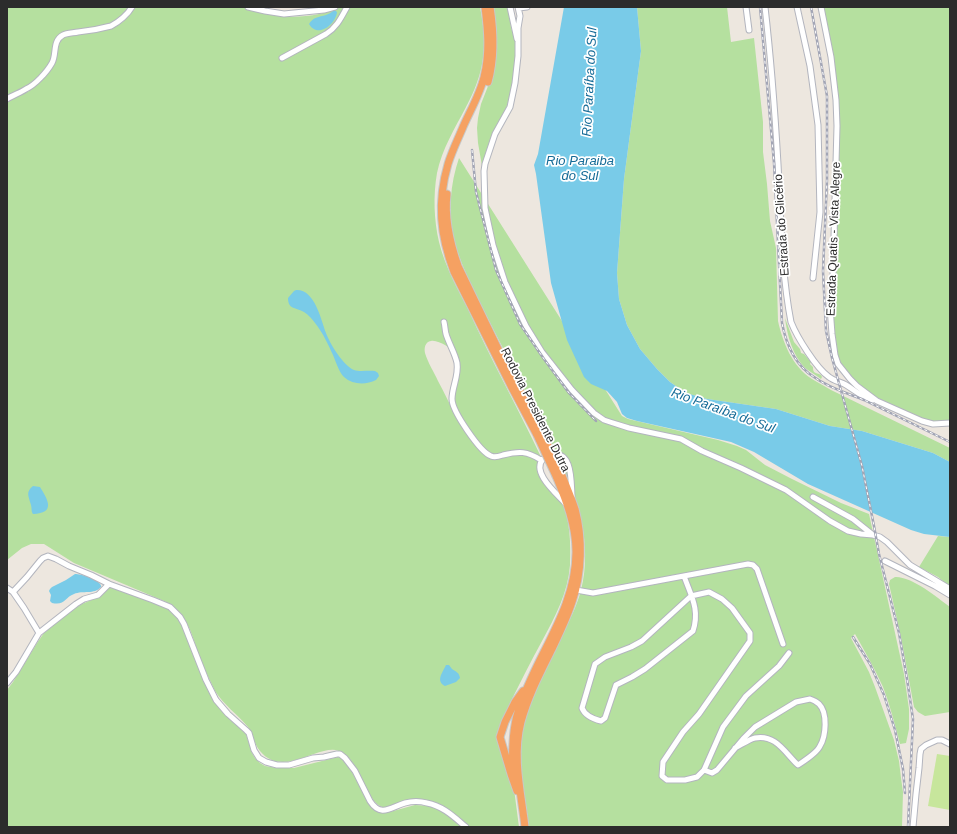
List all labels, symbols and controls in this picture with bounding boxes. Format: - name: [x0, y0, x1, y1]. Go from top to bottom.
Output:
- water label: Rio Paraíba do Sul: [579, 27, 601, 137]
- water label: Rio Paraiba do Sul: [546, 153, 614, 184]
- street label: Estrada Quatis - Vista Alegre: [824, 162, 844, 316]
- street label: Estrada do Glicério: [771, 174, 793, 276]
- street label: Rodovia Presidente Dutra: [497, 346, 573, 474]
- water label: Rio Paraíba do Sul: [669, 385, 777, 437]

